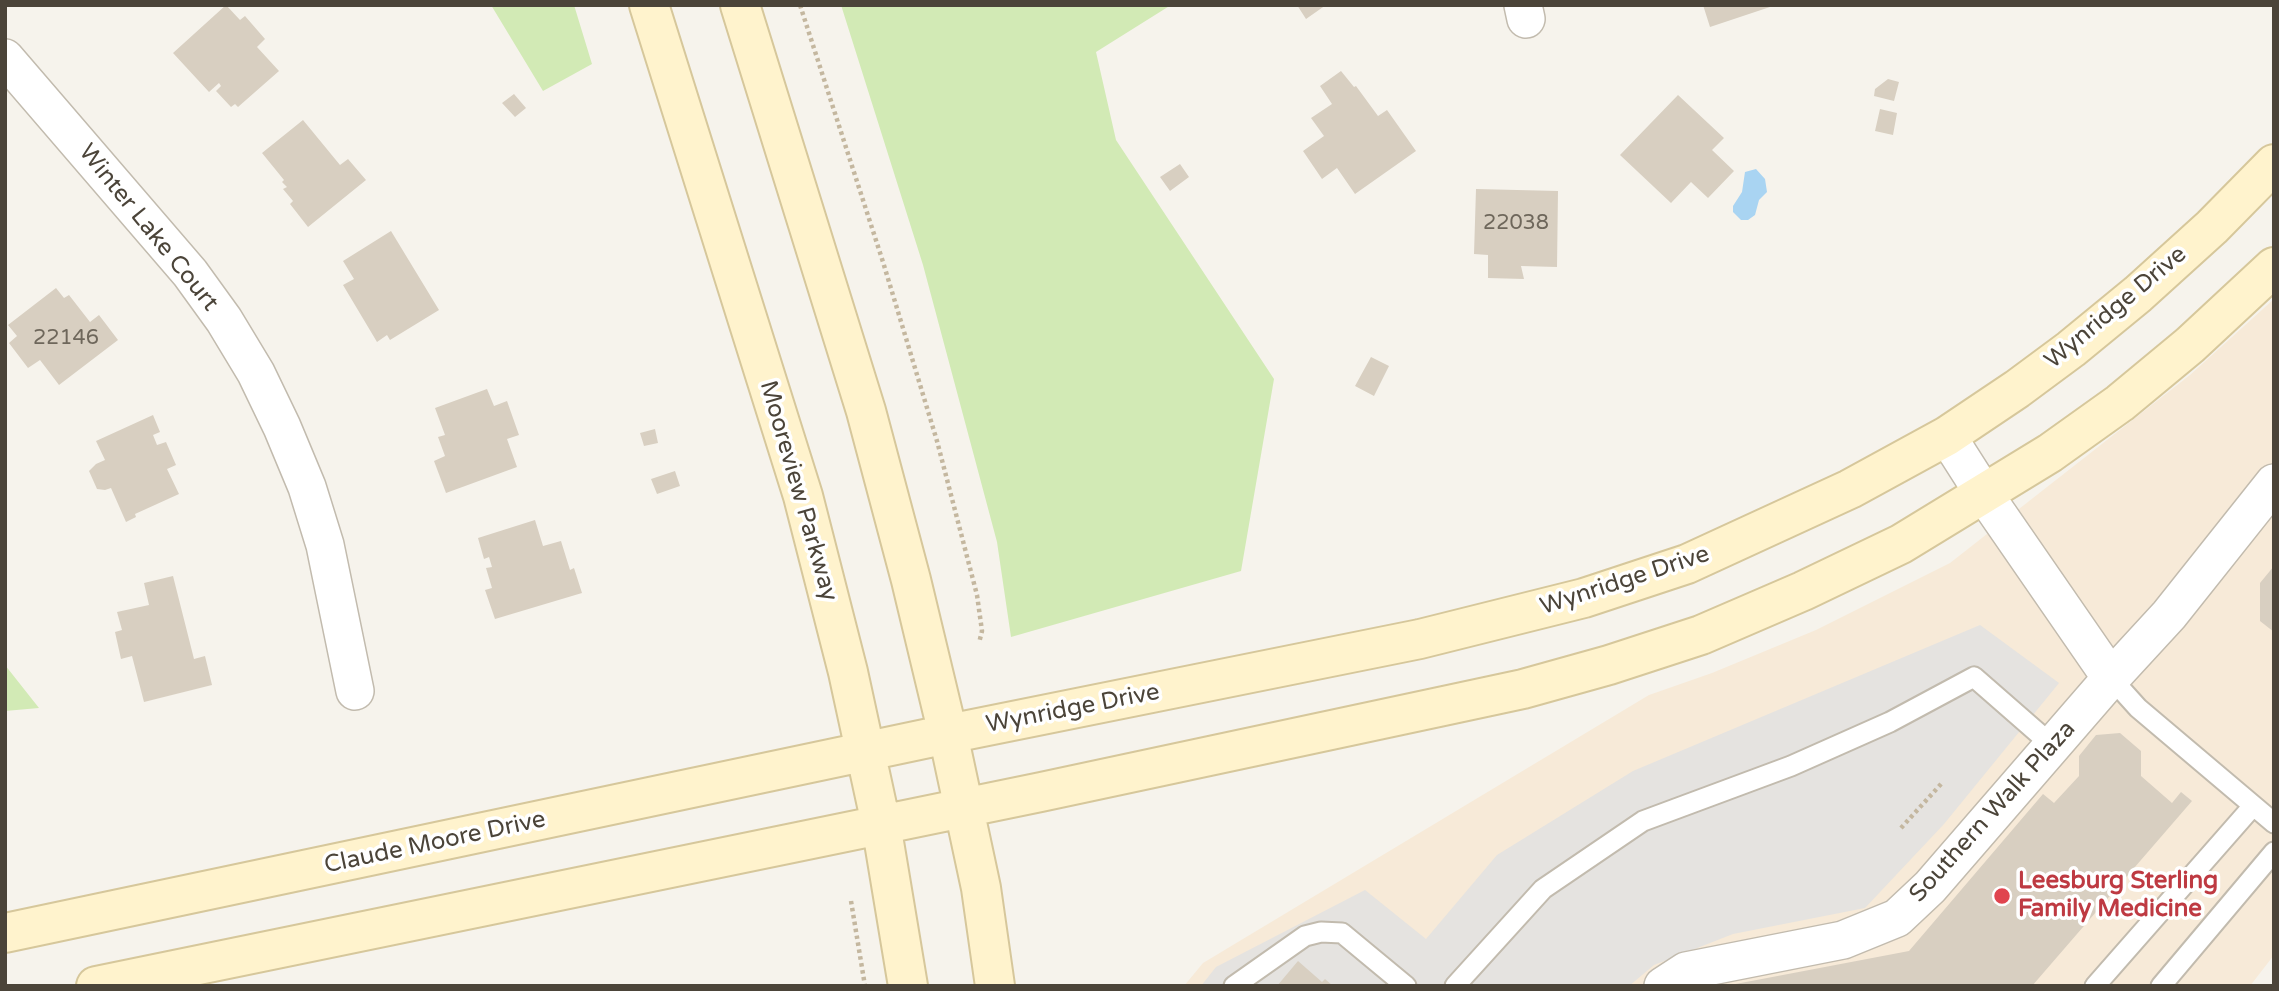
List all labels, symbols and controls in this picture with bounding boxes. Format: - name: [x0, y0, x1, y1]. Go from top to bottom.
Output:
- street label: Winter Lake Court: [72, 139, 224, 317]
- house number: 22038: [1483, 210, 1549, 236]
- street label: Wynridge Drive: [2039, 240, 2193, 376]
- house number: 22146: [33, 325, 99, 351]
- street label: Mooreview Parkway: [753, 377, 843, 605]
- street label: Wynridge Drive: [1537, 540, 1713, 622]
- street label: Wynridge Drive: [984, 678, 1162, 740]
- street label: Southern Walk Plaza: [1904, 715, 2082, 909]
- street label: Claude Moore Drive: [322, 805, 548, 881]
- place label: Leesburg Sterling Family Medicine: [2018, 868, 2218, 924]
- marker: Leesburg Sterling Family Medicine: [1992, 886, 2012, 906]

